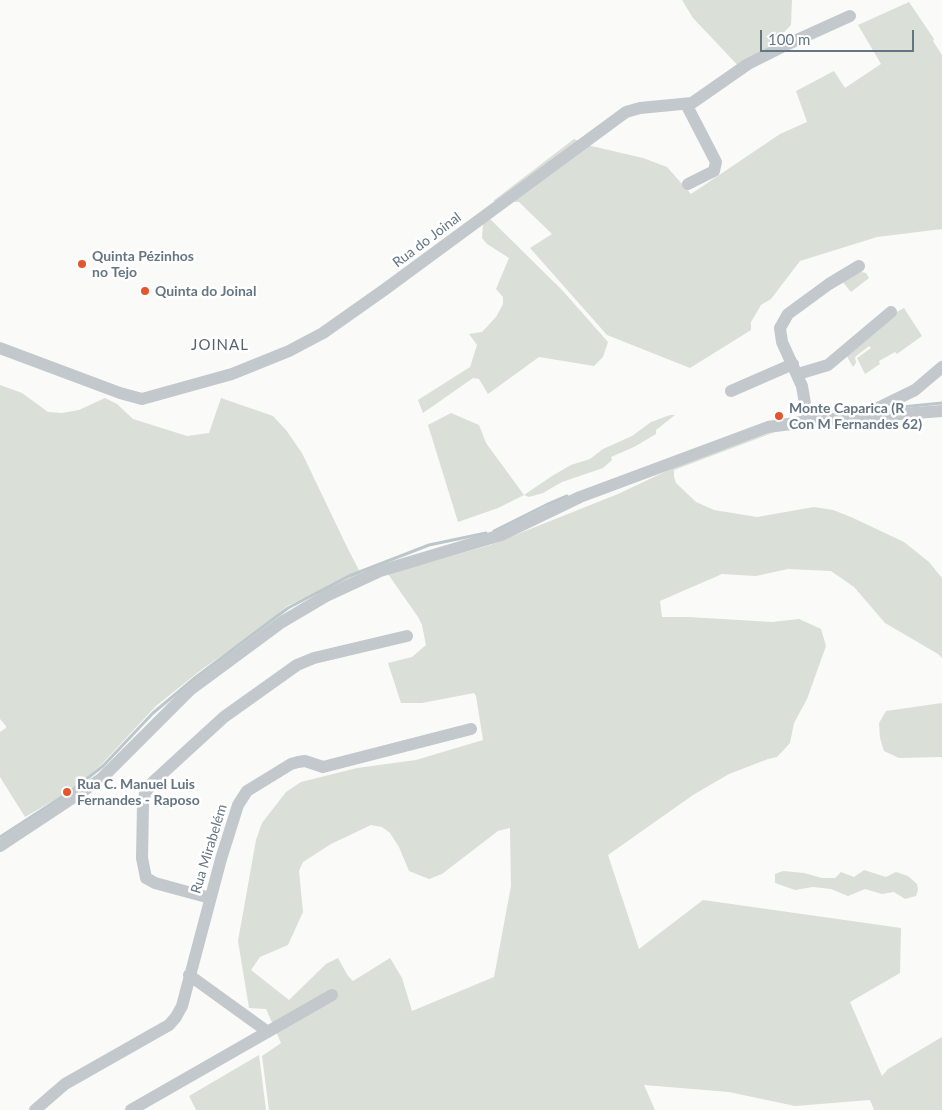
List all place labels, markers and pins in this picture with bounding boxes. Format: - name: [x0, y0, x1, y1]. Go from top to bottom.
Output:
- place label: Quinta Pézinhos no Tejo: [92, 248, 194, 280]
- marker: Quinta Pézinhos no Tejo: [76, 258, 88, 270]
- place label: Quinta do Joinal: [155, 283, 256, 299]
- marker: Quinta do Joinal: [139, 285, 151, 297]
- place label: Monte Caparica (R Con M Fernandes 62): [789, 400, 922, 432]
- marker: Monte Caparica (R Con M Fernandes 62): [773, 410, 785, 422]
- place label: Rua C. Manuel Luis Fernandes - Raposo: [77, 776, 200, 809]
- marker: Rua C. Manuel Luis Fernandes - Raposo: [61, 786, 73, 798]

